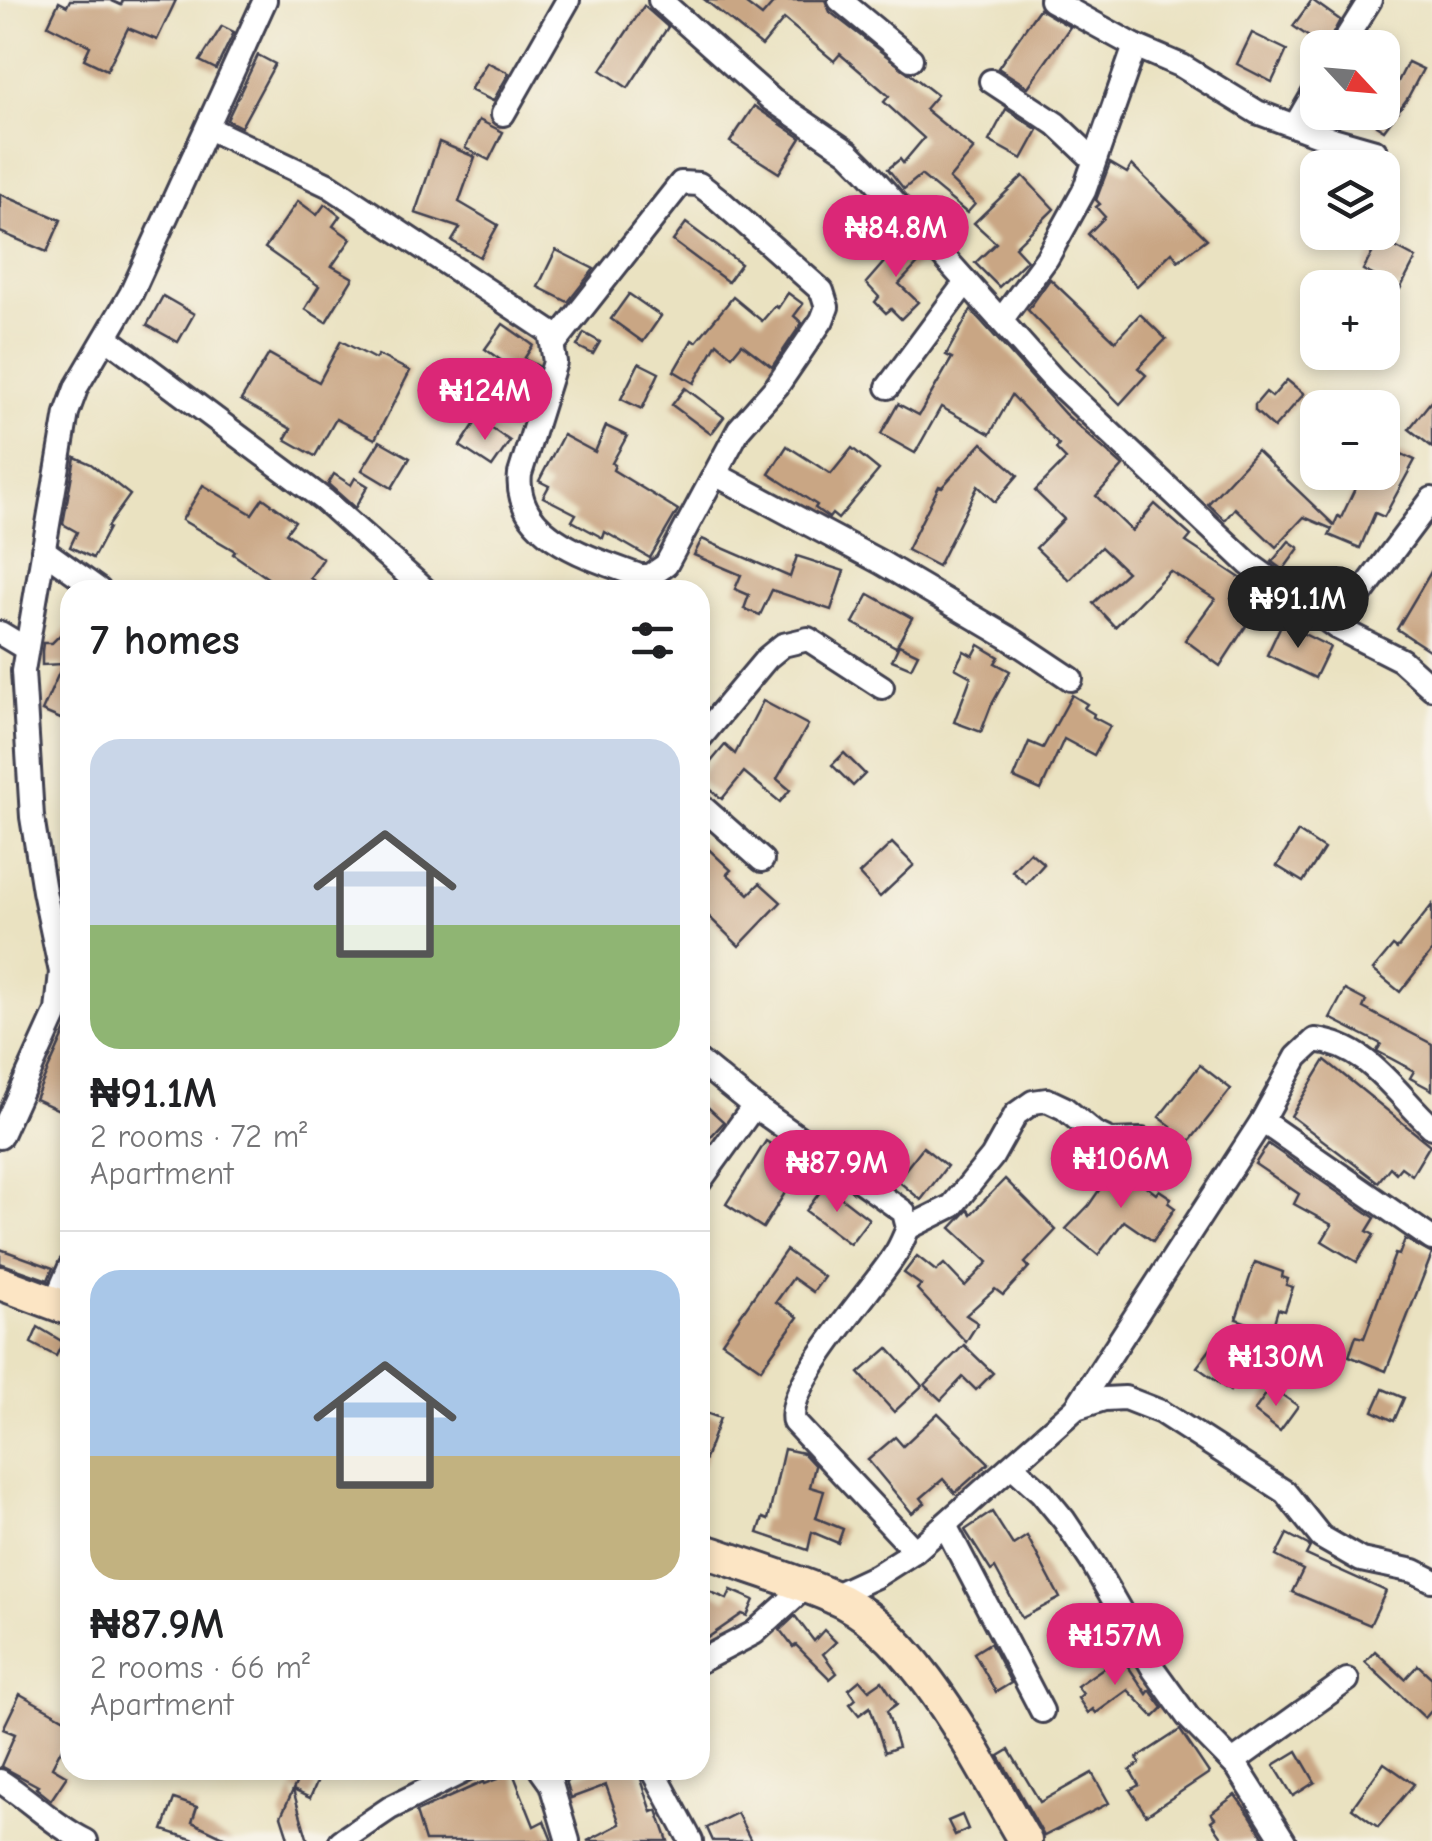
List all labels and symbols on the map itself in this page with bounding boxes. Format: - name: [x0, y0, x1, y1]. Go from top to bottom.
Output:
- north arrow: [1300, 30, 1400, 130]
- pin: ₦84.8M: [815, 195, 977, 280]
- pin: ₦124M: [415, 358, 555, 443]
- pin: ₦91.1M: [1217, 566, 1379, 651]
- pin: ₦106M: [1051, 1126, 1191, 1211]
- pin: ₦87.9M: [756, 1130, 918, 1215]
- pin: ₦130M: [1206, 1324, 1346, 1409]
- pin: ₦157M: [1045, 1603, 1185, 1688]

